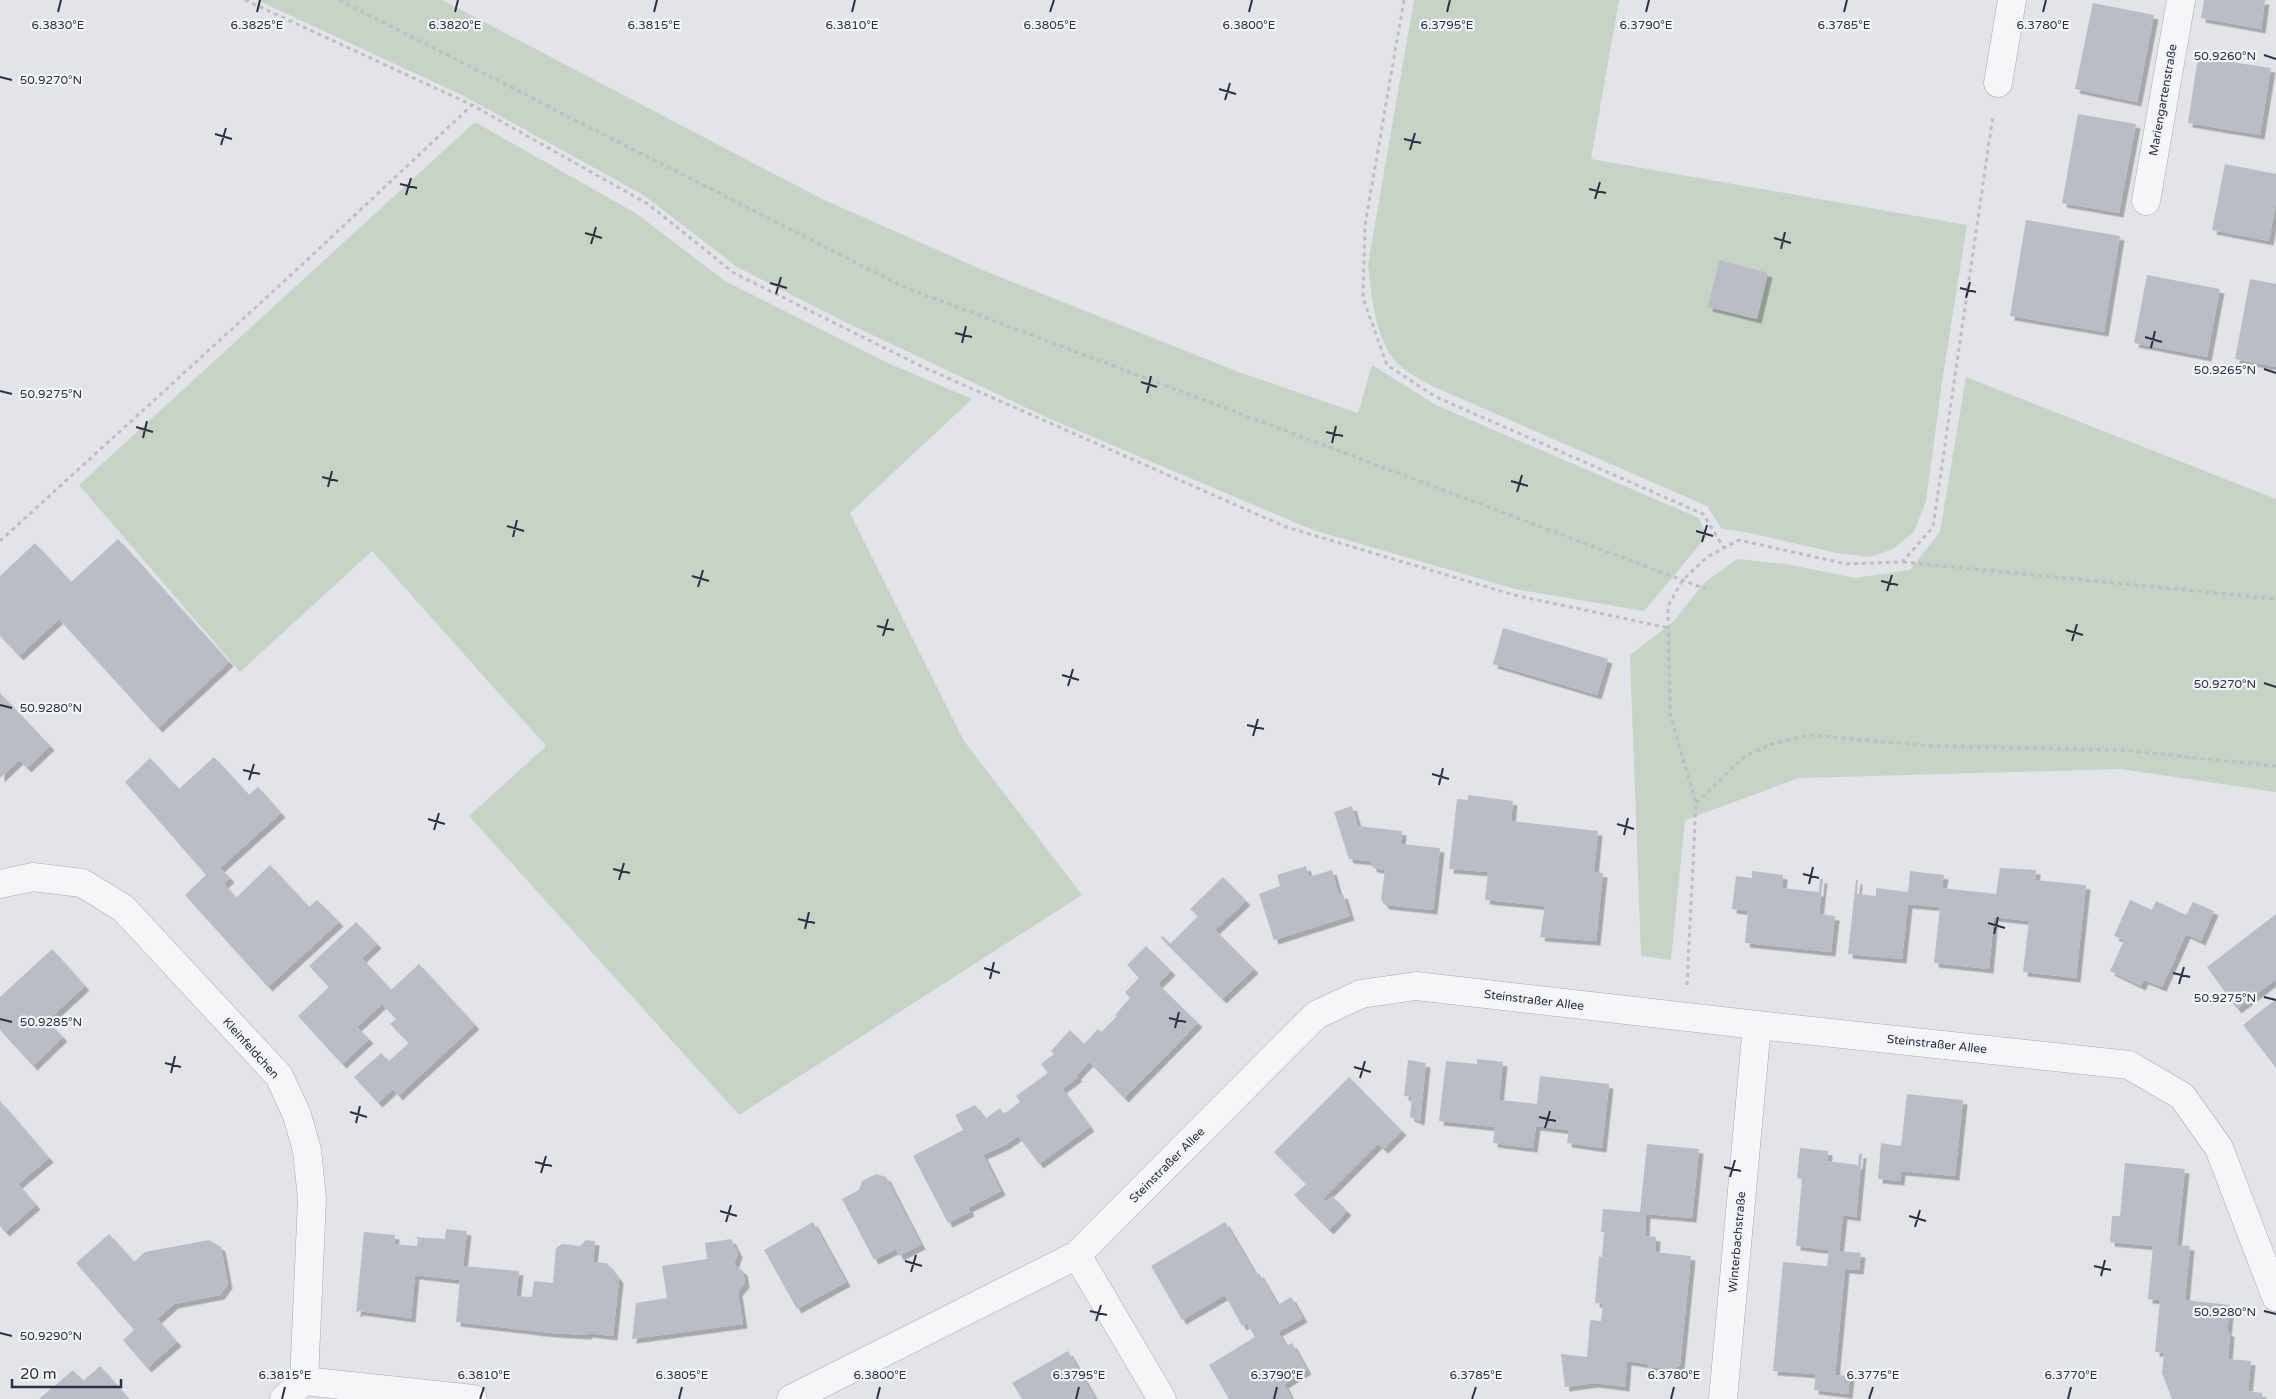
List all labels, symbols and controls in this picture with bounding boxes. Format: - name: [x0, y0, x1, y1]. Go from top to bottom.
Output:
- text: 6.3830°E: [32, 18, 85, 32]
- text: 6.3825°E: [231, 18, 284, 32]
- text: 6.3820°E: [429, 18, 482, 32]
- text: 6.3815°E: [628, 18, 681, 32]
- text: 6.3810°E: [826, 18, 879, 32]
- text: 6.3805°E: [1024, 18, 1077, 32]
- text: 6.3800°E: [1223, 18, 1276, 32]
- text: 6.3795°E: [1421, 18, 1474, 32]
- text: 6.3790°E: [1620, 18, 1673, 32]
- text: 6.3785°E: [1818, 18, 1871, 32]
- text: 6.3780°E: [2017, 18, 2070, 32]
- street label: Mariengartenstraße: [2146, 43, 2180, 157]
- text: 50.9260°N: [2194, 49, 2256, 63]
- text: 50.9270°N: [20, 73, 82, 87]
- text: 50.9265°N: [2194, 363, 2256, 377]
- text: 50.9275°N: [20, 387, 82, 401]
- text: 50.9270°N: [2194, 677, 2256, 691]
- text: 50.9280°N: [20, 701, 82, 715]
- street label: Steinstraßer Allee: [1483, 987, 1585, 1013]
- text: 50.9275°N: [2194, 991, 2256, 1005]
- text: 50.9285°N: [20, 1015, 82, 1029]
- street label: Kleinfeldchen: [220, 1015, 282, 1081]
- street label: Steinstraßer Allee: [1886, 1032, 1988, 1056]
- street label: Steinstraßer Allee: [1126, 1124, 1208, 1206]
- street label: Winterbachstraße: [1726, 1190, 1748, 1293]
- text: 50.9280°N: [2194, 1305, 2256, 1319]
- text: 50.9290°N: [20, 1329, 82, 1343]
- scale bar: [12, 1356, 121, 1388]
- text: 20 m: [20, 1365, 57, 1383]
- text: 6.3815°E: [259, 1368, 312, 1382]
- text: 6.3810°E: [458, 1368, 511, 1382]
- text: 6.3805°E: [656, 1368, 709, 1382]
- text: 6.3800°E: [854, 1368, 907, 1382]
- text: 6.3795°E: [1053, 1368, 1106, 1382]
- text: 6.3790°E: [1251, 1368, 1304, 1382]
- text: 6.3785°E: [1450, 1368, 1503, 1382]
- text: 6.3780°E: [1648, 1368, 1701, 1382]
- text: 6.3775°E: [1847, 1368, 1900, 1382]
- text: 6.3770°E: [2045, 1368, 2098, 1382]

